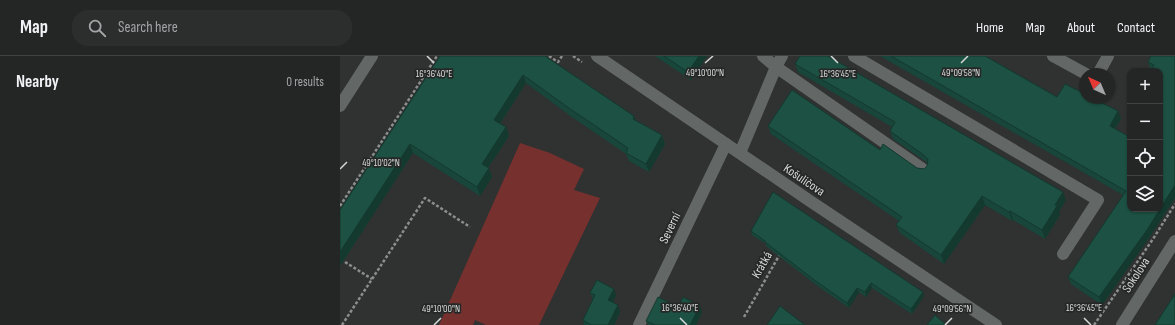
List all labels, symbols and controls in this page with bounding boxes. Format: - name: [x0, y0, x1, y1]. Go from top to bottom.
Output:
- search box: [72, 10, 352, 46]
- text: Map: [20, 16, 48, 39]
- icon: search: [86, 17, 108, 39]
- text: Search here: [118, 18, 178, 37]
- text: Home: [976, 19, 1004, 36]
- text: Map: [1026, 19, 1045, 36]
- text: About: [1067, 19, 1095, 36]
- text: Contact: [1117, 19, 1155, 36]
- text: 49°10'00"N: [686, 67, 724, 79]
- text: 49°09'58"N: [942, 67, 980, 79]
- text: 16°36'40"E: [416, 68, 452, 80]
- text: 16°36'45"E: [820, 68, 856, 80]
- north arrow: [1079, 68, 1115, 104]
- map controls: [1127, 68, 1163, 212]
- button: +: [1127, 68, 1163, 104]
- text: Nearby: [16, 72, 59, 92]
- text: 0 results: [286, 74, 324, 90]
- button: −: [1127, 104, 1163, 140]
- button: locate: [1127, 140, 1163, 176]
- text: 49°10'02"N: [362, 157, 400, 169]
- street label: Košuličova: [780, 160, 828, 200]
- button: layers: [1127, 176, 1163, 212]
- street label: Severní: [656, 209, 685, 246]
- street label: Krátká: [748, 249, 776, 281]
- street label: Sokolova: [1119, 254, 1153, 296]
- text: 16°36'40"E: [662, 302, 698, 314]
- text: 16°36'45"E: [1066, 302, 1102, 314]
- text: 49°10'00"N: [422, 303, 460, 315]
- text: 49°09'56"N: [933, 303, 971, 315]

